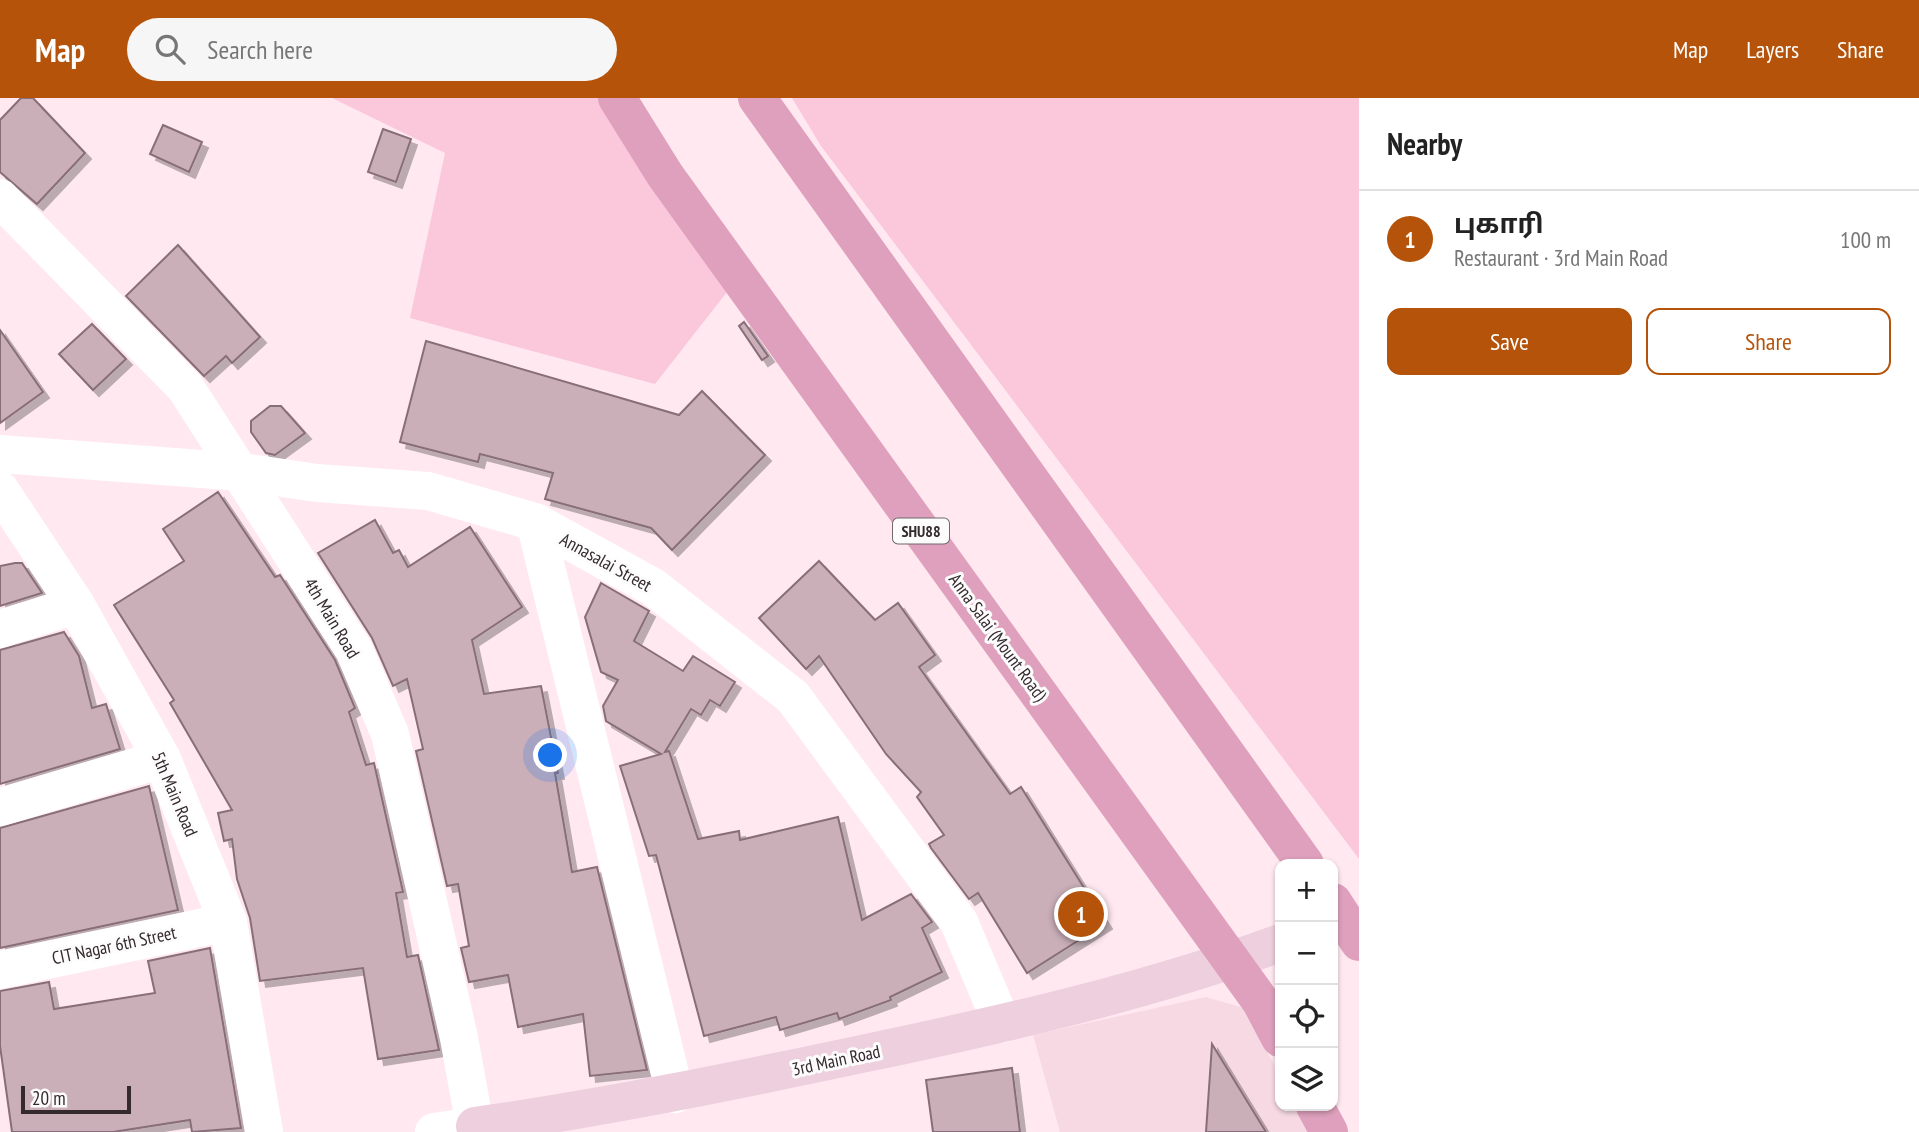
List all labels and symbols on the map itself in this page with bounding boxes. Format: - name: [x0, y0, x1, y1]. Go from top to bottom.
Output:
- road number: SHU88: [893, 518, 949, 544]
- street label: Annasalai Street: [556, 527, 656, 597]
- street label: Anna Salai (Mount Road): [944, 569, 1052, 706]
- street label: 4th Main Road: [299, 574, 365, 662]
- your location: [533, 738, 567, 772]
- street label: 5th Main Road: [147, 748, 203, 840]
- pin: 1: [1058, 888, 1104, 940]
- street label: CIT Nagar 6th Street: [50, 921, 178, 969]
- street label: 3rd Main Road: [790, 1039, 882, 1081]
- scale bar: [21, 1083, 131, 1115]

